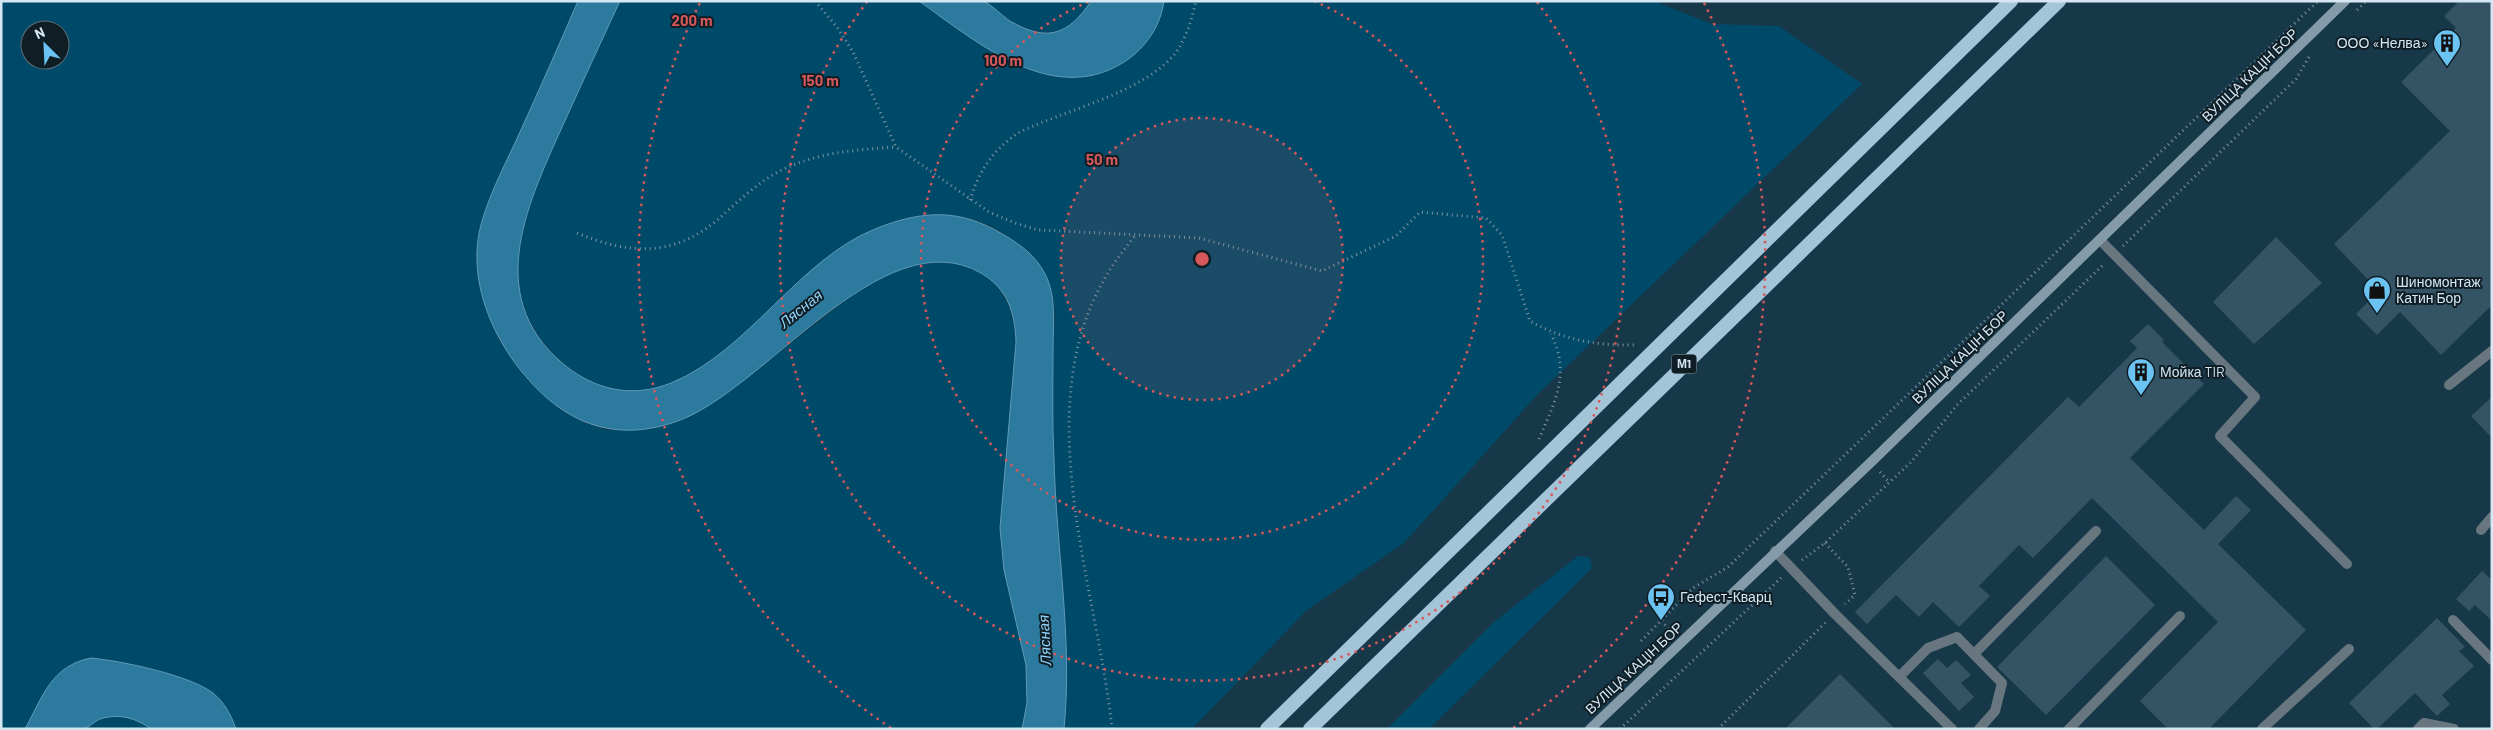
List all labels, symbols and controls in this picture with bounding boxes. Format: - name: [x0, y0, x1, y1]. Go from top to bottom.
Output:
- text: 200 m: [671, 11, 713, 29]
- north arrow: [20, 20, 70, 70]
- text: N: [32, 23, 47, 42]
- street label: ВУЛІЦА КАЦІН БОР: [2198, 24, 2301, 125]
- building icon: ООО «Нелва»: [2432, 28, 2462, 67]
- place label: ООО «Нелва»: [2337, 34, 2428, 51]
- text: 100 m: [984, 51, 1022, 69]
- text: 150 m: [801, 71, 839, 89]
- text: 50 m: [1086, 150, 1118, 168]
- centre of rings: [1193, 250, 1211, 268]
- place label: Шиномонтаж Катин Бор: [2396, 273, 2481, 306]
- shop icon: Шиномонтаж Катин Бор: [2362, 275, 2392, 314]
- water label: Лясная: [774, 285, 826, 332]
- street label: ВУЛІЦА КАЦІН БОР: [1908, 306, 2011, 407]
- road number: М1: [1672, 354, 1696, 374]
- building icon: Мойка TIR: [2126, 357, 2156, 396]
- place label: Мойка TIR: [2160, 363, 2225, 380]
- bus stop icon: Гефест-Кварц: [1646, 582, 1676, 621]
- place label: Гефест-Кварц: [1680, 588, 1772, 605]
- water label: Лясная: [1034, 614, 1054, 667]
- street label: ВУЛІЦА КАЦІН БОР: [1582, 618, 1686, 717]

